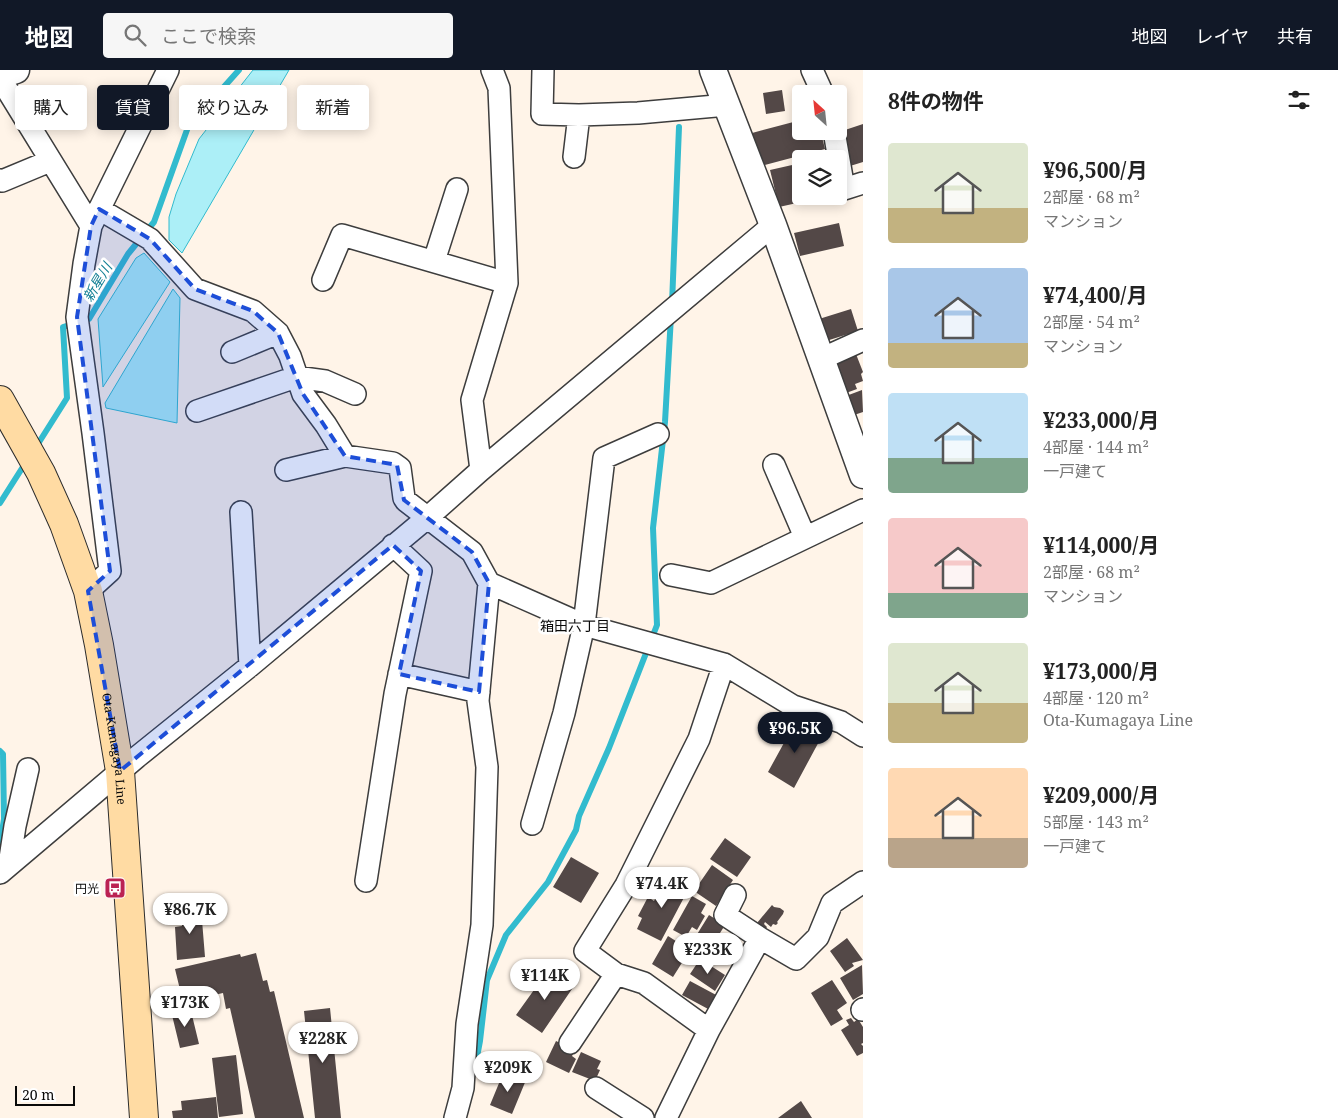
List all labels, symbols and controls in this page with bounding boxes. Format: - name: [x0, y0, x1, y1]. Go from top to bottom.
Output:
- search box: [103, 13, 453, 58]
- text: 地図: [25, 20, 73, 53]
- icon: search: [121, 21, 149, 49]
- text: ここで検索: [161, 23, 256, 49]
- text: 地図: [1132, 24, 1168, 48]
- text: レイヤ: [1196, 24, 1249, 48]
- text: 共有: [1277, 24, 1313, 48]
- chip: 購入: [15, 85, 87, 130]
- chip: 賃貸: [97, 85, 169, 130]
- chip: 絞り込み: [179, 85, 287, 130]
- chip: 新着: [297, 85, 369, 130]
- north arrow: [792, 85, 848, 140]
- map controls: [792, 85, 847, 205]
- icon: filters: [1285, 86, 1313, 114]
- text: 8件の物件: [888, 87, 984, 115]
- button: layers: [792, 150, 847, 205]
- text: ¥96,500/月: [1043, 156, 1147, 184]
- icon: home: [928, 163, 988, 223]
- text: 2部屋 · 68 m²: [1043, 186, 1140, 208]
- text: マンション: [1043, 210, 1123, 232]
- water label: 新星川: [78, 257, 117, 305]
- text: ¥74,400/月: [1043, 281, 1147, 309]
- icon: home: [928, 288, 988, 348]
- text: 2部屋 · 54 m²: [1043, 311, 1140, 333]
- text: マンション: [1043, 335, 1123, 357]
- text: ¥233,000/月: [1043, 406, 1159, 434]
- icon: home: [928, 413, 988, 473]
- text: 4部屋 · 144 m²: [1043, 436, 1149, 458]
- text: 一戸建て: [1043, 460, 1107, 482]
- text: ¥114,000/月: [1043, 531, 1159, 559]
- icon: home: [928, 538, 988, 598]
- text: 2部屋 · 68 m²: [1043, 561, 1140, 583]
- text: マンション: [1043, 585, 1123, 607]
- district label: 箱田六丁目: [540, 616, 610, 635]
- text: ¥173,000/月: [1043, 657, 1159, 685]
- icon: home: [928, 663, 988, 723]
- text: 4部屋 · 120 m²: [1043, 687, 1149, 709]
- street label: Ota-Kumagaya Line: [99, 692, 131, 805]
- text: Ota-Kumagaya Line: [1043, 709, 1193, 731]
- pin: ¥96.5K: [754, 712, 836, 754]
- text: ¥96.5K: [769, 717, 821, 739]
- text: ¥209,000/月: [1043, 781, 1159, 809]
- icon: home: [928, 788, 988, 848]
- text: 5部屋 · 143 m²: [1043, 811, 1149, 833]
- text: 一戸建て: [1043, 835, 1107, 857]
- pin: ¥74.4K: [621, 866, 703, 909]
- text: ¥74.4K: [636, 872, 688, 894]
- bus stop icon: 円光: [103, 876, 127, 900]
- place label: 円光: [75, 880, 99, 897]
- pin: ¥86.7K: [149, 892, 231, 935]
- text: ¥86.7K: [164, 898, 216, 920]
- pin: ¥233K: [673, 932, 743, 975]
- text: ¥233K: [684, 938, 732, 960]
- pin: ¥114K: [510, 958, 580, 1001]
- text: ¥114K: [521, 964, 569, 986]
- pin: ¥173K: [150, 986, 220, 1028]
- text: ¥173K: [161, 991, 209, 1013]
- pin: ¥228K: [288, 1022, 358, 1064]
- text: ¥228K: [299, 1027, 347, 1049]
- pin: ¥209K: [473, 1050, 543, 1093]
- text: ¥209K: [484, 1056, 532, 1078]
- scale bar: [15, 1083, 75, 1106]
- text: 20 m: [22, 1085, 55, 1104]

